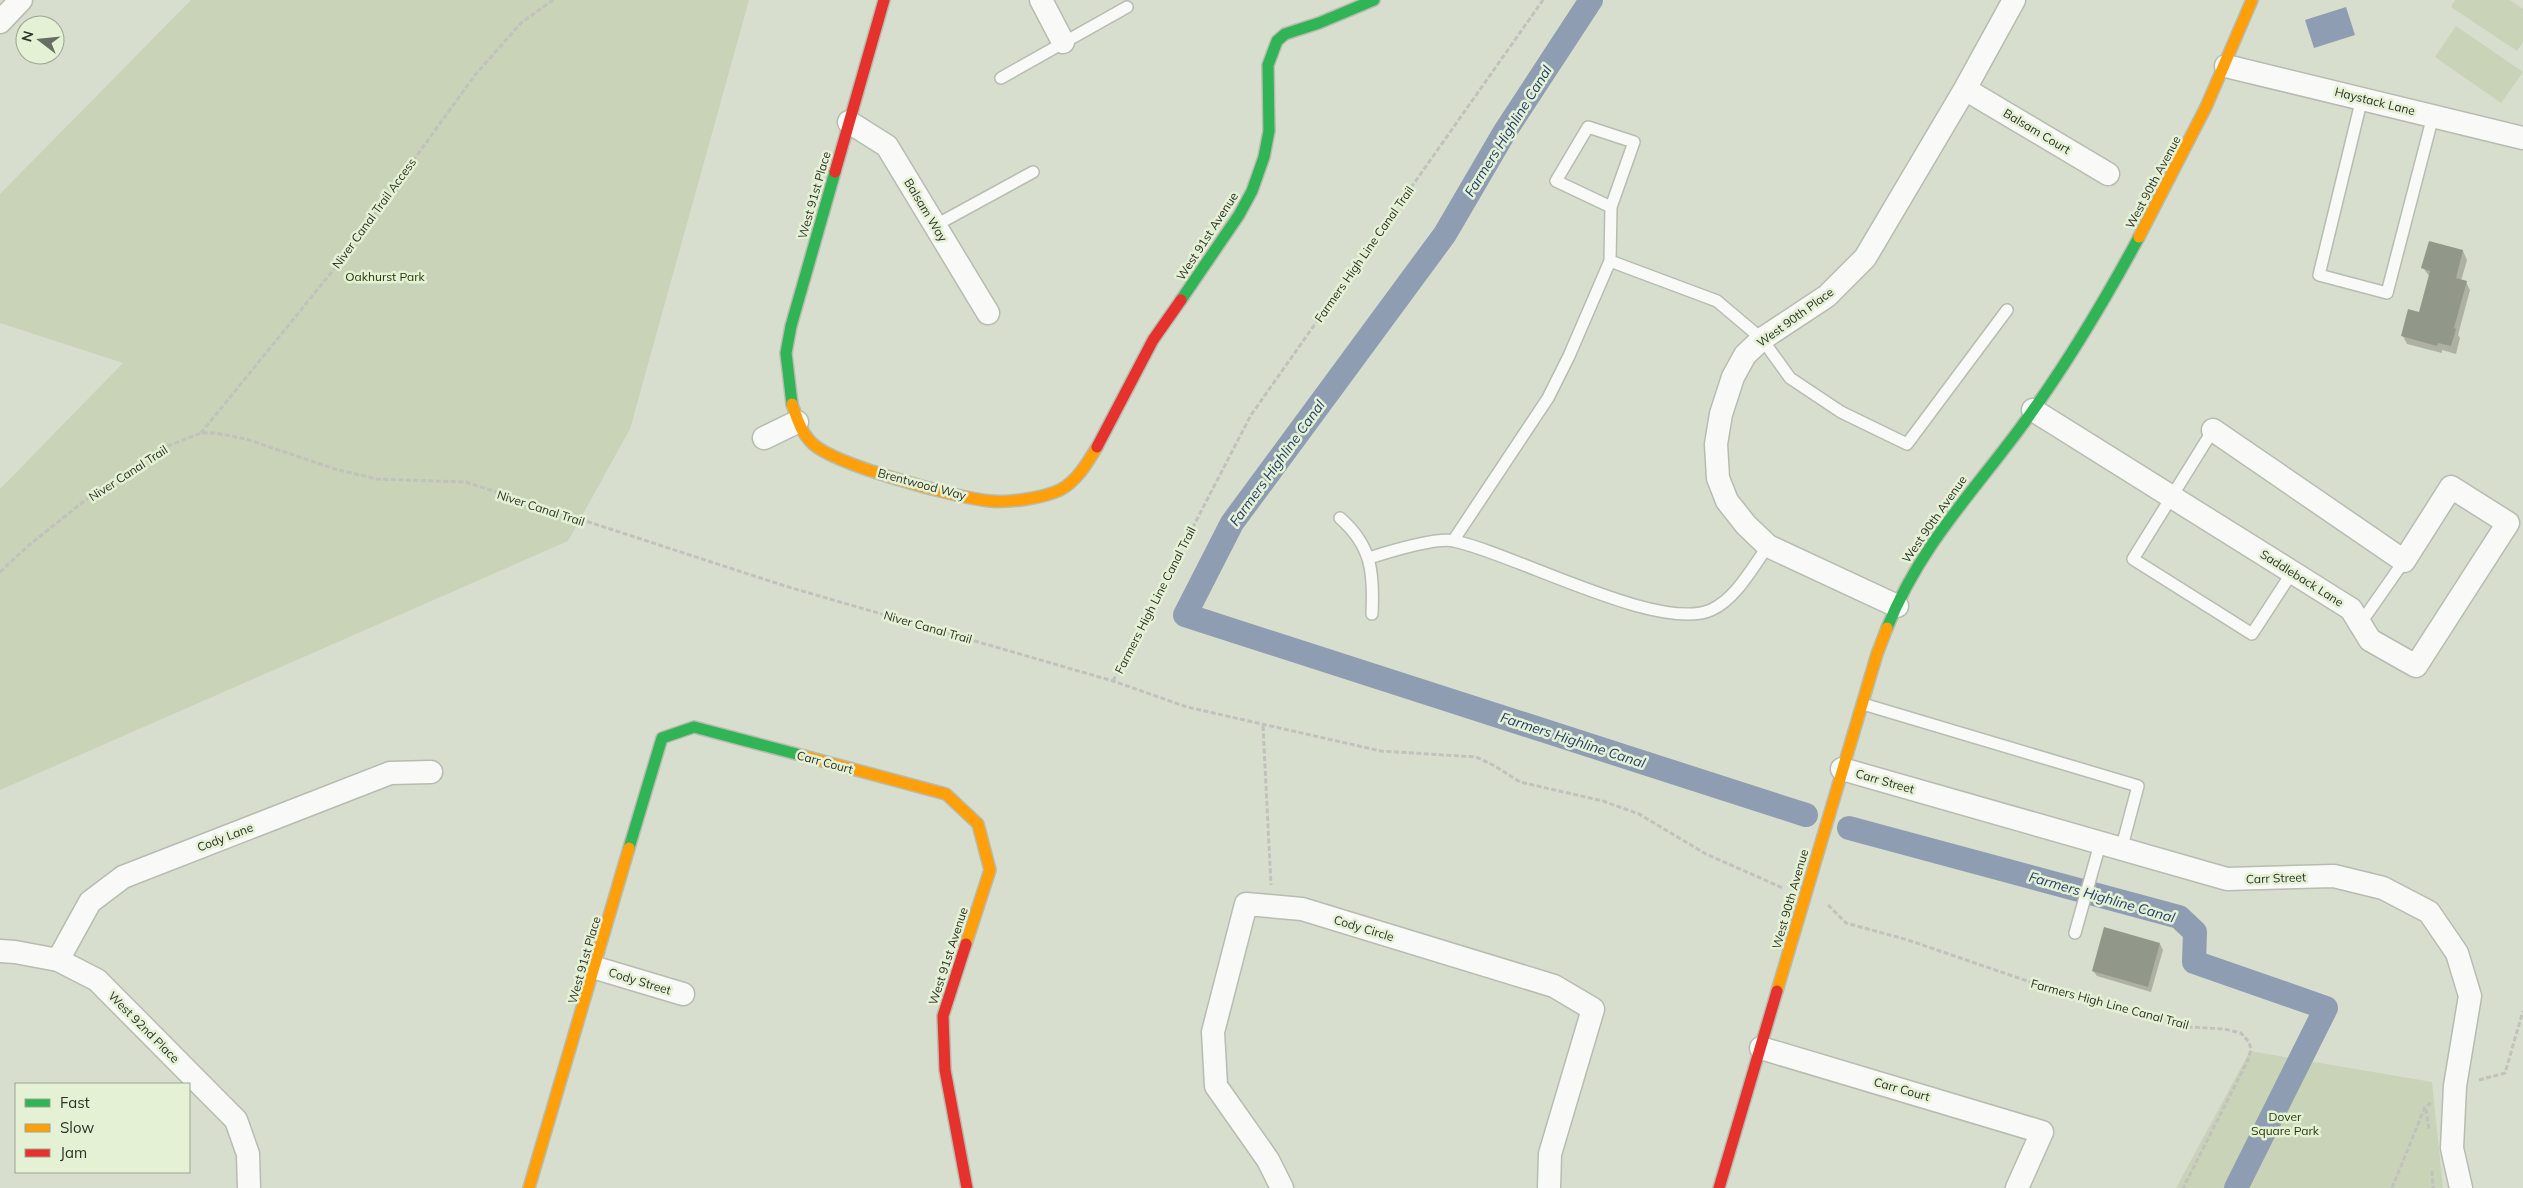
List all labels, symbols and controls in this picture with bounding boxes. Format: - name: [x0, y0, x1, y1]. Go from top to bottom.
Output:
- north arrow: [15, 15, 65, 65]
- text: N: [17, 29, 38, 44]
- water label: Farmers Highline Canal: [1460, 62, 1556, 200]
- street label: Haystack Lane: [2333, 84, 2417, 118]
- street label: Balsam Court: [2001, 105, 2073, 157]
- street label: West 90th Avenue: [2122, 133, 2184, 231]
- street label: West 91st Place: [794, 150, 834, 240]
- street label: Niver Canal Trail Access: [329, 155, 419, 271]
- street label: Balsam Way: [901, 176, 951, 245]
- street label: Farmers High Line Canal Trail: [1311, 183, 1417, 325]
- street label: West 91st Avenue: [1173, 189, 1241, 283]
- park label: Oakhurst Park: [345, 269, 426, 284]
- street label: West 90th Place: [1754, 284, 1836, 350]
- water label: Farmers Highline Canal: [1225, 396, 1329, 529]
- street label: Niver Canal Trail: [86, 442, 170, 504]
- street label: Brentwood Way: [876, 465, 968, 503]
- street label: West 90th Avenue: [1898, 473, 1970, 565]
- street label: Niver Canal Trail: [495, 487, 587, 529]
- street label: Farmers High Line Canal Trail: [1111, 524, 1199, 676]
- street label: Saddleback Lane: [2258, 546, 2346, 610]
- street label: Niver Canal Trail: [882, 607, 974, 647]
- water label: Farmers Highline Canal: [1498, 708, 1648, 772]
- street label: Carr Court: [795, 747, 855, 777]
- street label: Carr Street: [1854, 765, 1916, 797]
- street label: Cody Lane: [195, 819, 255, 855]
- street label: West 90th Avenue: [1769, 847, 1811, 951]
- water label: Farmers Highline Canal: [2027, 868, 2178, 927]
- street label: Carr Street: [2246, 869, 2306, 887]
- street label: West 91st Avenue: [925, 905, 971, 1007]
- street label: Cody Circle: [1332, 912, 1396, 944]
- street label: West 91st Place: [564, 915, 604, 1005]
- street label: Cody Street: [607, 964, 673, 998]
- street label: Farmers High Line Canal Trail: [2029, 976, 2191, 1032]
- street label: West 92nd Place: [105, 988, 183, 1066]
- street label: Carr Court: [1872, 1074, 1932, 1104]
- legend: [15, 1083, 190, 1173]
- text: Fast: [60, 1093, 90, 1112]
- park label: Dover Square Park: [2251, 1109, 2320, 1138]
- text: Slow: [60, 1118, 94, 1137]
- text: Jam: [60, 1143, 87, 1162]

